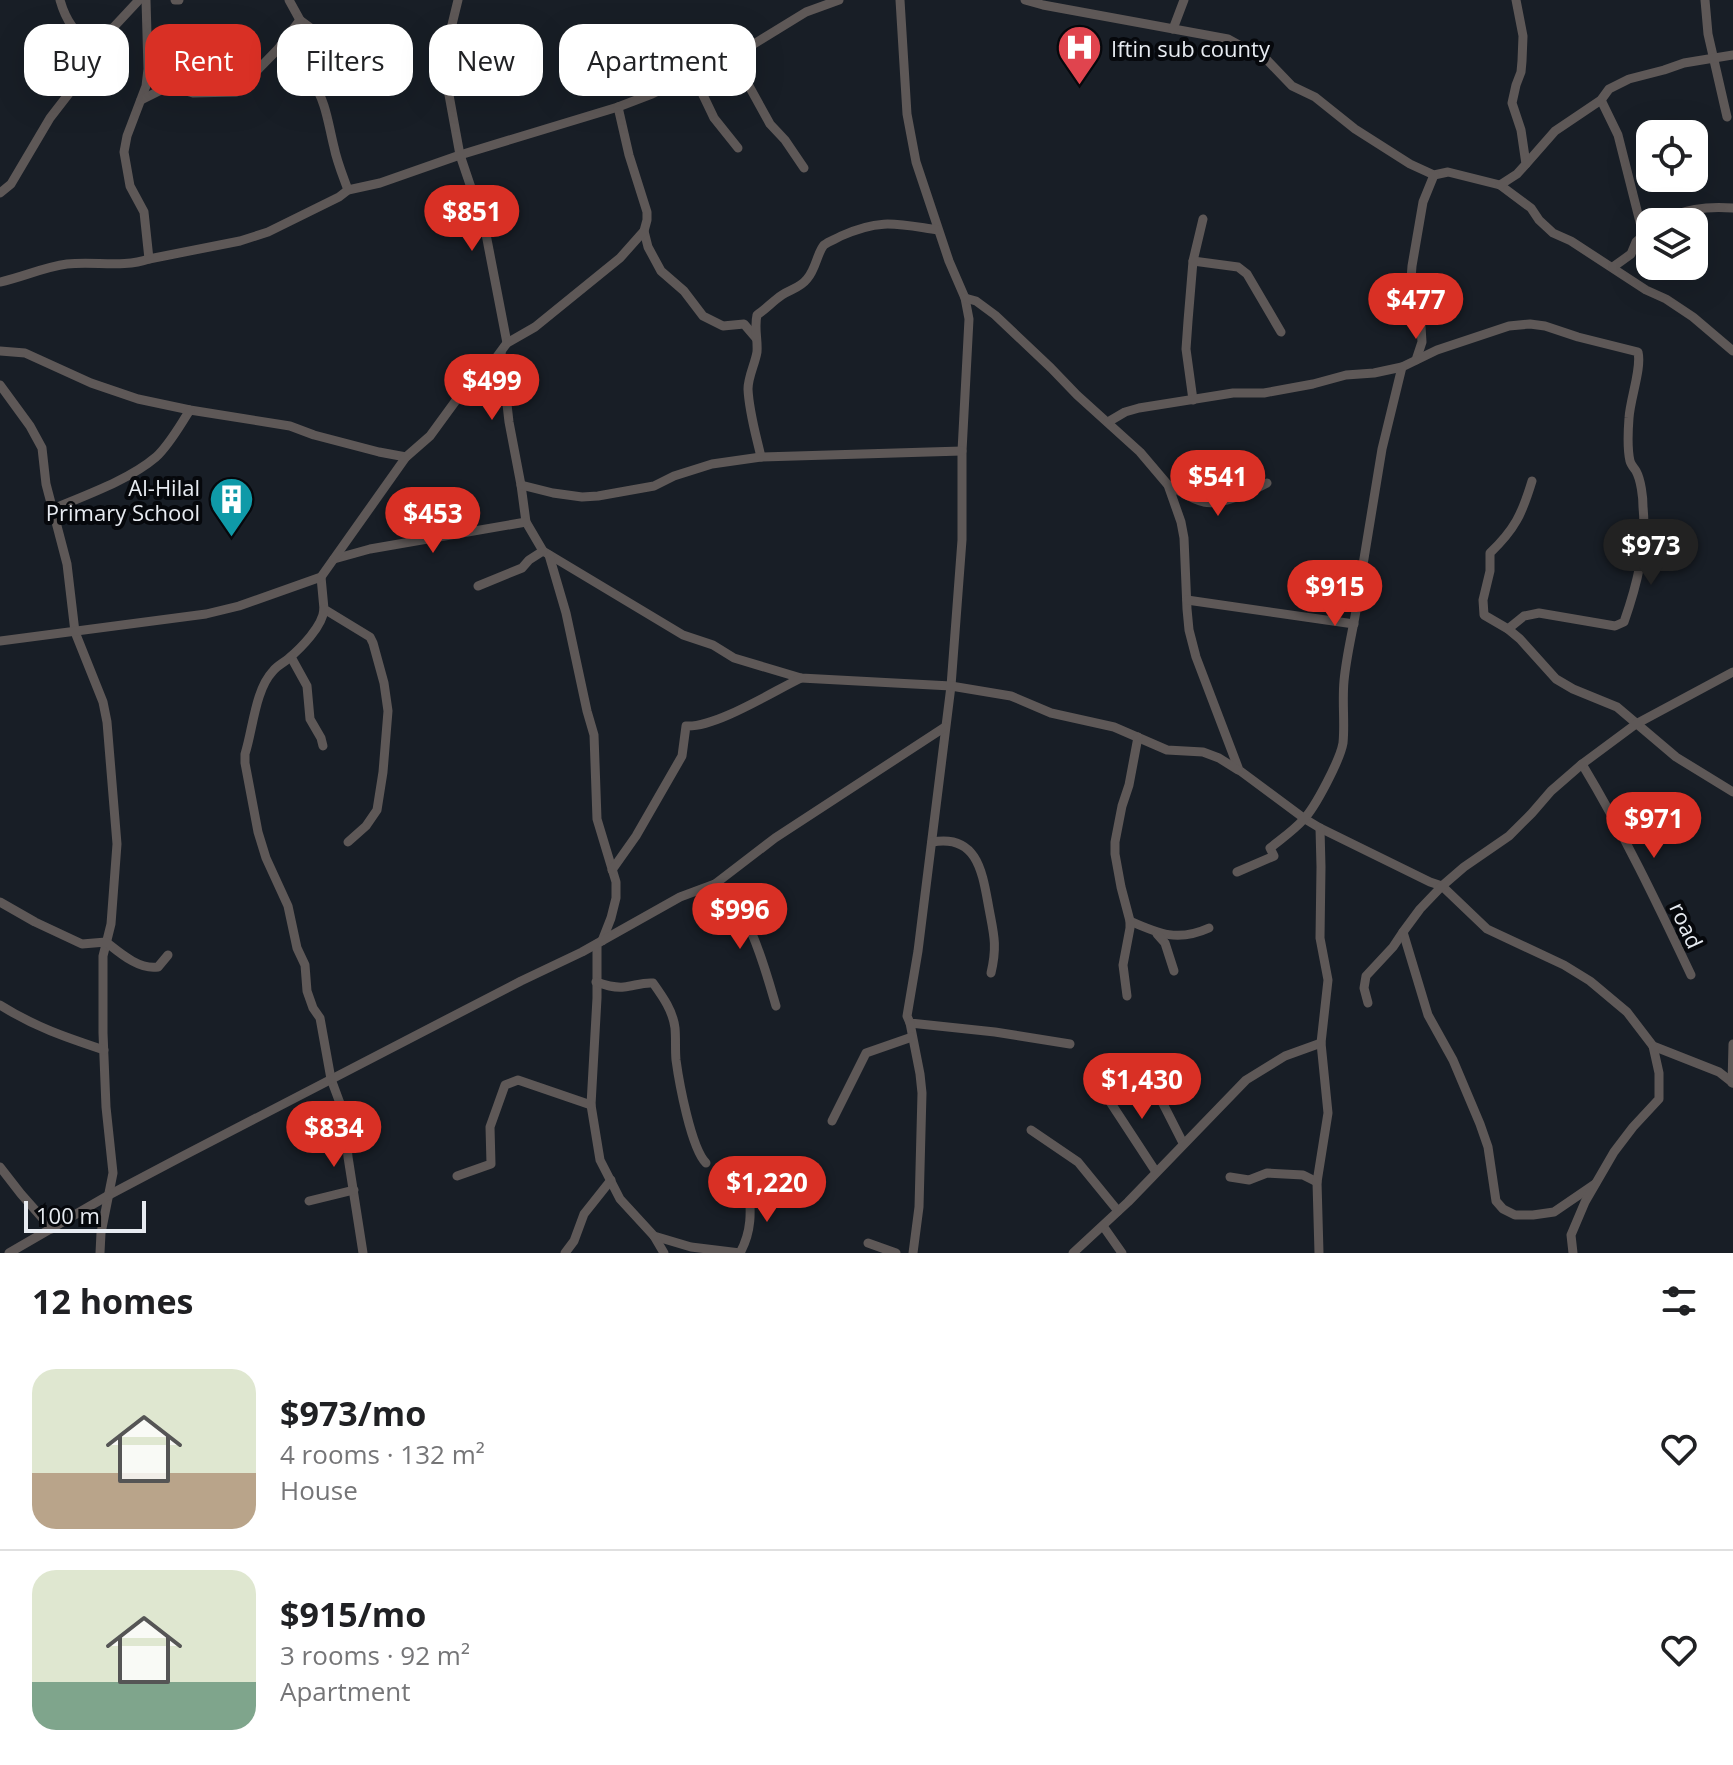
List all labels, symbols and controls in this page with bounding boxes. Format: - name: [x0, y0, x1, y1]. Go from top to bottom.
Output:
- chip: Buy: [24, 24, 129, 96]
- chip: Rent: [145, 24, 261, 96]
- chip: Filters: [277, 24, 413, 96]
- chip: New: [429, 24, 543, 96]
- chip: Apartment: [559, 24, 756, 96]
- hospital icon: Iftin sub county: [1056, 24, 1104, 87]
- place label: Iftin sub county: [1111, 33, 1271, 63]
- map controls: [1636, 120, 1708, 280]
- button: locate: [1636, 120, 1708, 192]
- pin: $851: [425, 185, 519, 253]
- text: $851: [442, 193, 502, 229]
- button: layers: [1636, 208, 1708, 280]
- pin: $477: [1369, 273, 1463, 341]
- text: $477: [1386, 281, 1446, 317]
- pin: $499: [445, 354, 539, 422]
- text: $499: [462, 362, 522, 398]
- pin: $541: [1171, 450, 1265, 518]
- text: $541: [1188, 458, 1248, 494]
- place label: Al-Hilal Primary School: [46, 472, 200, 527]
- building icon: Al-Hilal Primary School: [207, 476, 255, 539]
- pin: $453: [386, 487, 480, 555]
- text: $453: [403, 495, 463, 531]
- pin: $973: [1604, 519, 1698, 587]
- text: $973: [1621, 527, 1681, 563]
- pin: $915: [1288, 560, 1382, 628]
- text: $915: [1305, 568, 1365, 604]
- pin: $971: [1607, 792, 1701, 860]
- text: $971: [1624, 800, 1684, 836]
- pin: $996: [693, 883, 787, 951]
- text: $996: [710, 891, 770, 927]
- street label: road: [1663, 897, 1711, 953]
- pin: $1,430: [1077, 1053, 1207, 1121]
- text: $1,430: [1101, 1061, 1183, 1097]
- pin: $834: [287, 1101, 381, 1169]
- text: $834: [304, 1109, 364, 1145]
- pin: $1,220: [702, 1156, 832, 1224]
- text: $1,220: [726, 1164, 808, 1200]
- scale bar: [24, 1197, 146, 1233]
- text: 100 m: [36, 1200, 100, 1230]
- text: 12 homes: [32, 1278, 193, 1324]
- icon: filters: [1657, 1279, 1701, 1323]
- text: $973/mo: [280, 1390, 426, 1436]
- icon: home: [96, 1401, 192, 1497]
- icon: heart: [1657, 1427, 1701, 1471]
- text: 4 rooms · 132 m²: [280, 1436, 485, 1472]
- text: House: [280, 1472, 358, 1508]
- text: $915/mo: [280, 1591, 426, 1637]
- icon: home: [96, 1602, 192, 1698]
- icon: heart: [1657, 1628, 1701, 1672]
- text: 3 rooms · 92 m²: [280, 1637, 470, 1673]
- text: Apartment: [280, 1673, 411, 1709]

